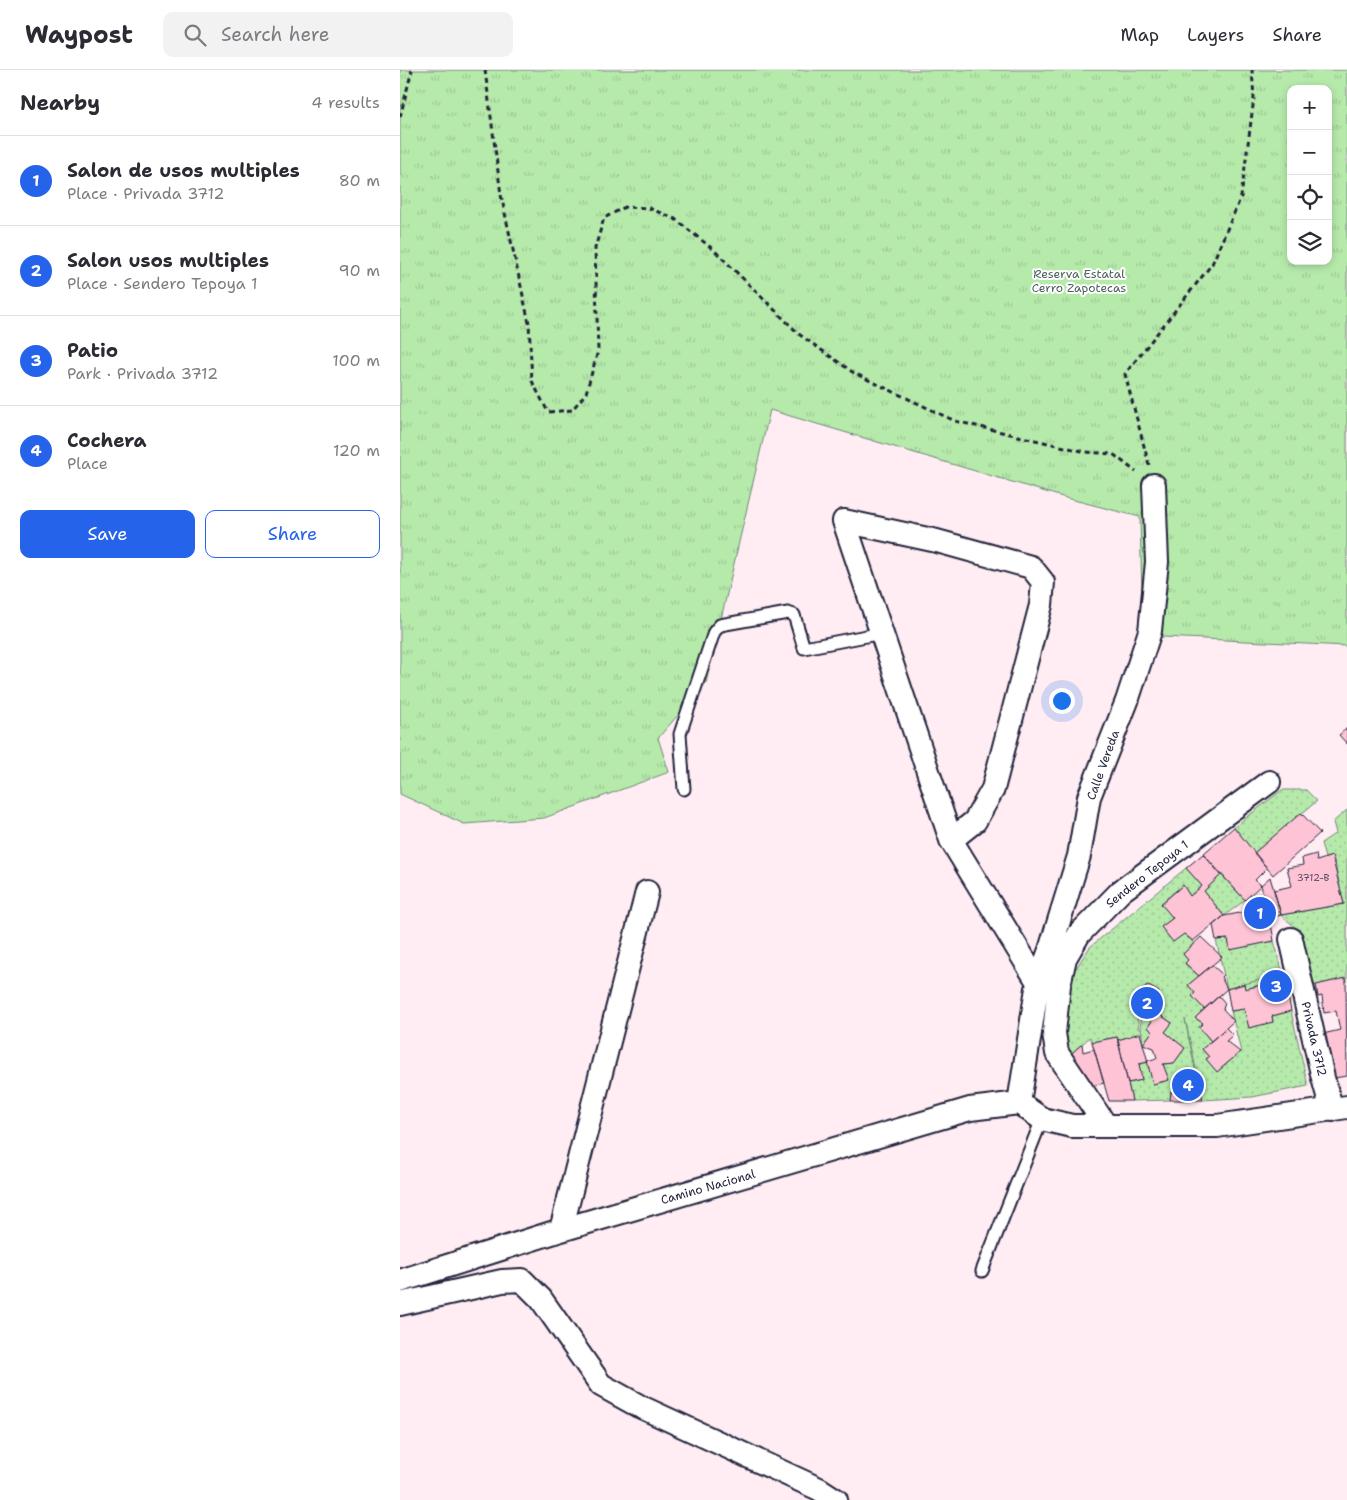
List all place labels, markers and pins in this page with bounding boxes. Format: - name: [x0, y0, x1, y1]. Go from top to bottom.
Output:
- pin: 1: [1244, 894, 1276, 932]
- pin: 3: [1260, 967, 1292, 1005]
- pin: 2: [1131, 984, 1163, 1022]
- pin: 4: [1172, 1066, 1204, 1104]

